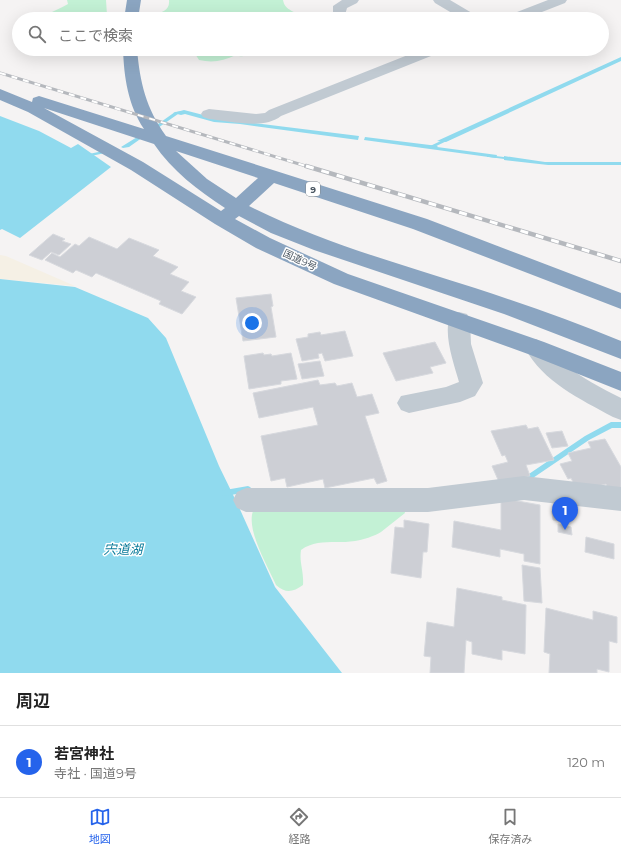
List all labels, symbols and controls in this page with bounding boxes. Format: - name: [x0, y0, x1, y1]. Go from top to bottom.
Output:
- search box: [12, 12, 609, 56]
- icon: search: [26, 23, 48, 45]
- text: ここで検索: [58, 26, 133, 45]
- road number: 9: [306, 182, 320, 196]
- street label: 国道9号: [281, 246, 319, 274]
- your location: [242, 313, 262, 333]
- pin: 1: [552, 497, 578, 530]
- water label: 宍道湖: [103, 541, 144, 557]
- text: 周辺: [16, 691, 50, 711]
- text: 若宮神社: [54, 744, 114, 763]
- text: 1: [26, 754, 32, 770]
- text: 120 m: [567, 754, 605, 770]
- text: 寺社 · 国道9号: [54, 765, 137, 781]
- tab: 地図: [89, 806, 111, 846]
- tab: 経路: [288, 806, 310, 846]
- tab: 保存済み: [488, 806, 532, 846]

